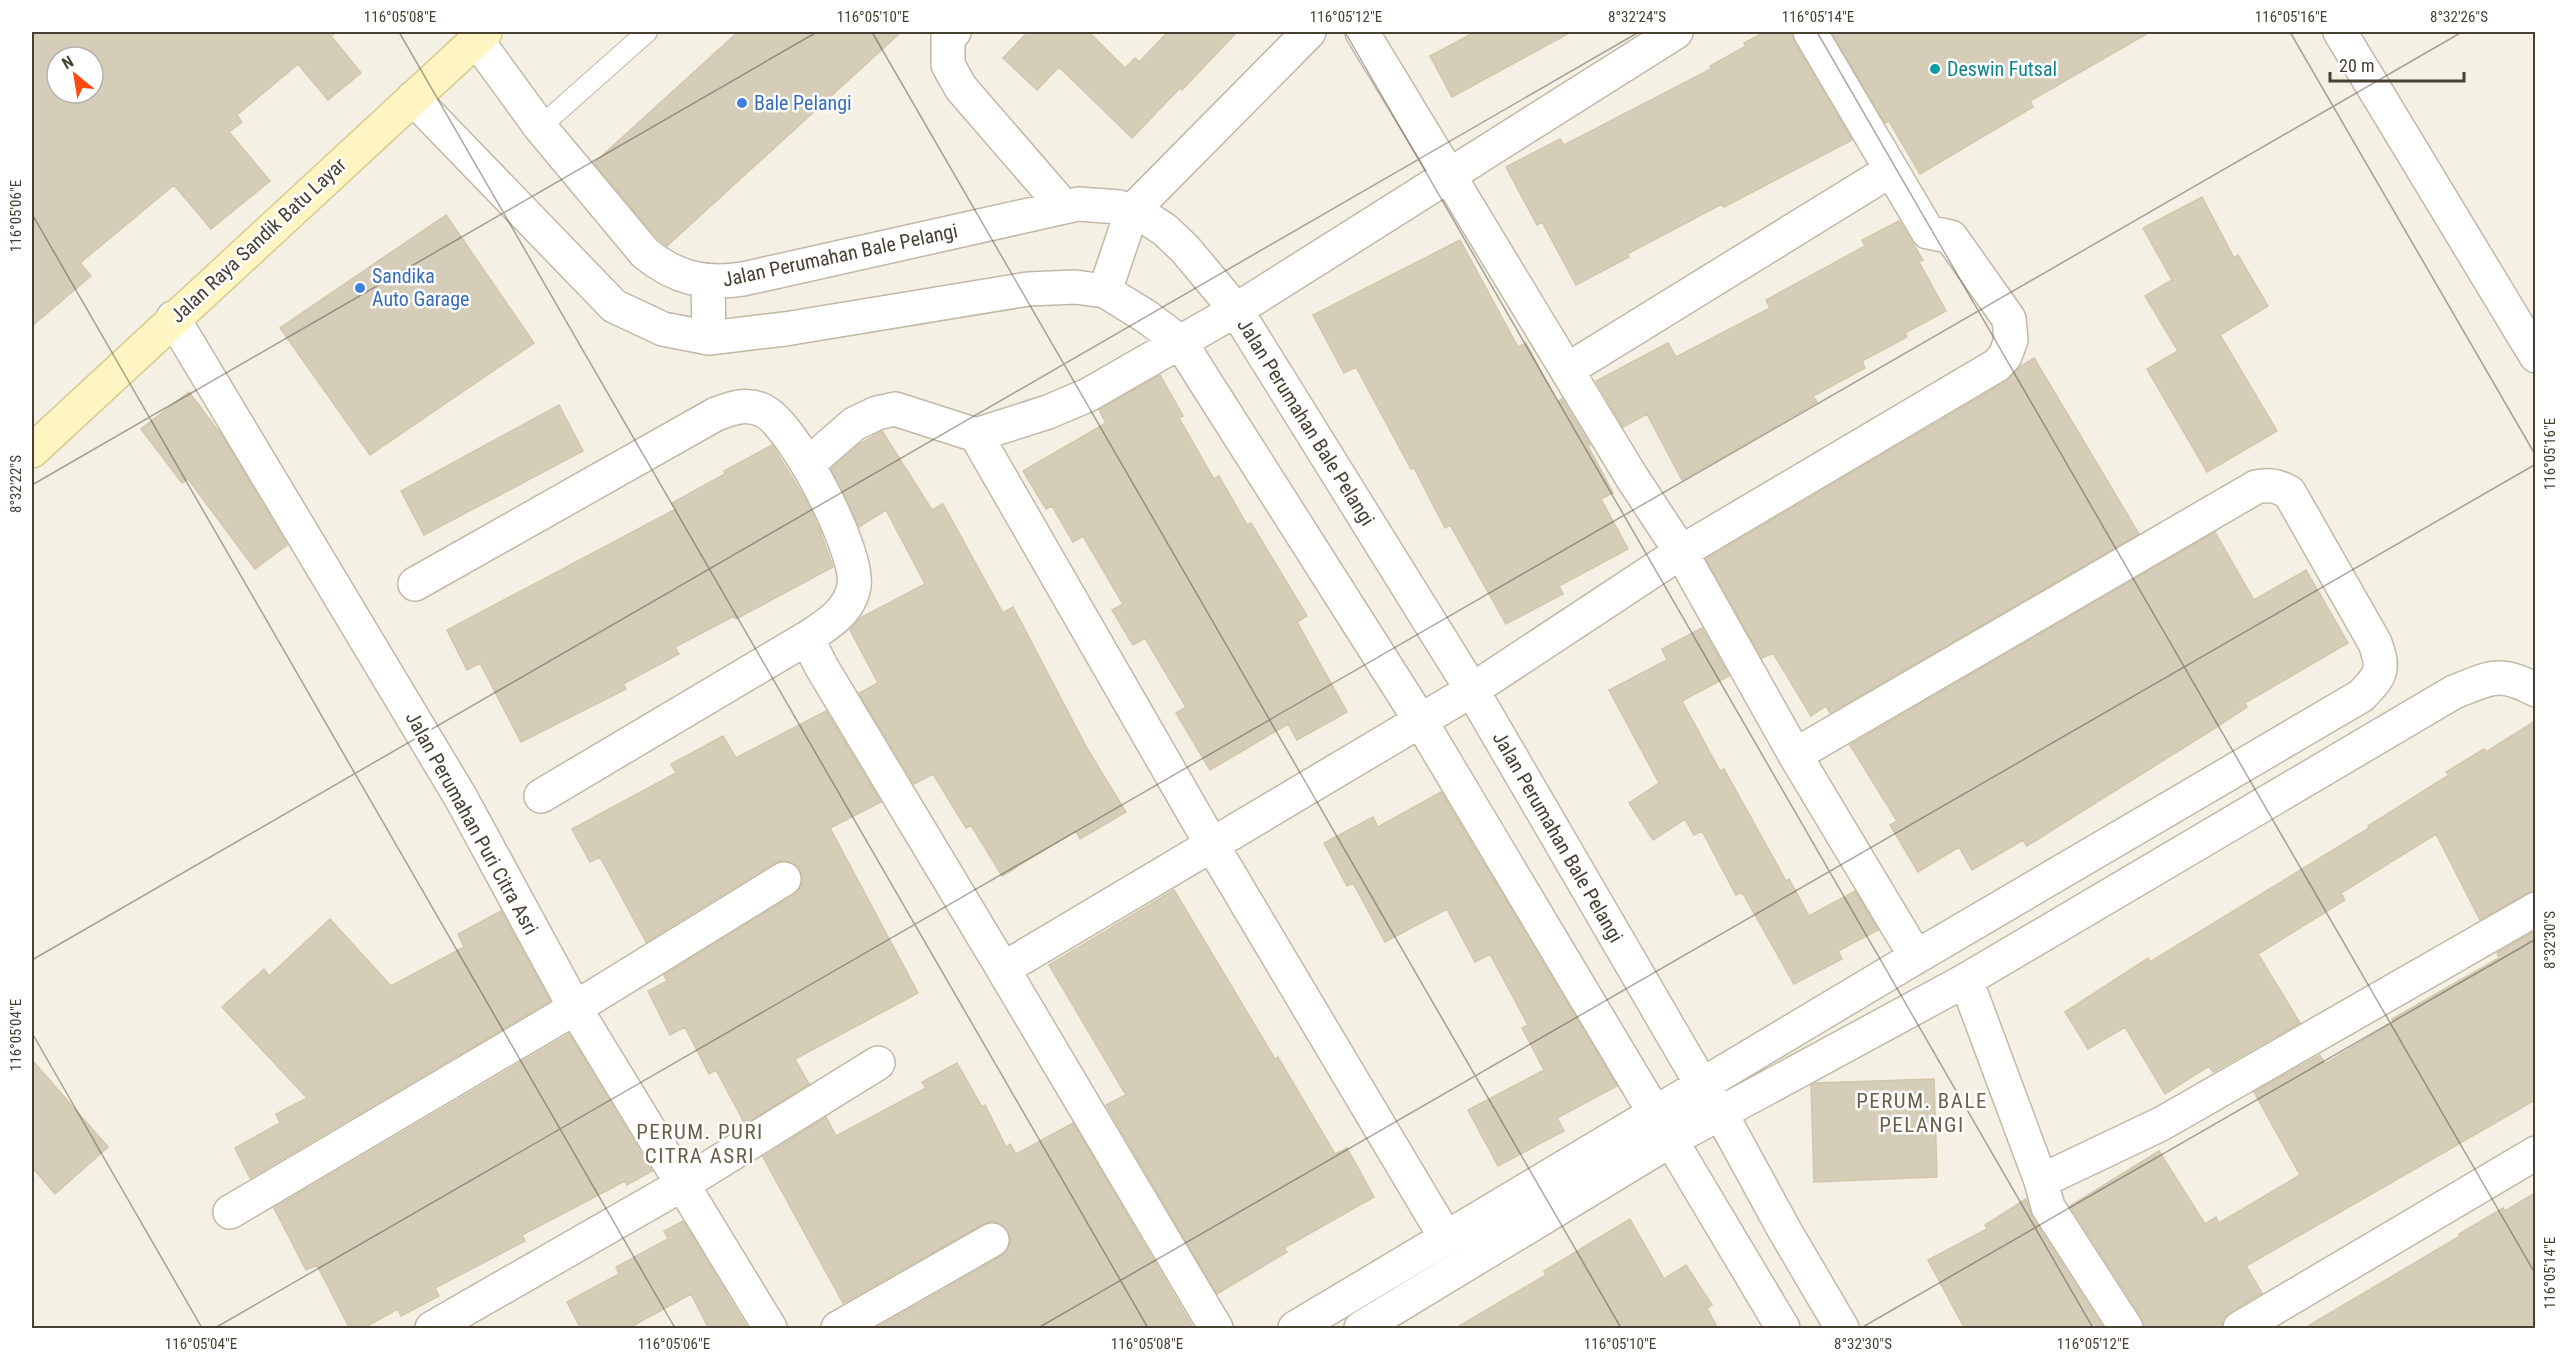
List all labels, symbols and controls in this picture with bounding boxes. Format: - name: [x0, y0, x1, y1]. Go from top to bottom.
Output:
- text: 116°05'08"E: [364, 8, 436, 26]
- text: 116°05'10"E: [837, 8, 909, 26]
- text: 116°05'12"E: [1310, 8, 1382, 26]
- text: 8°32'24"S: [1608, 8, 1666, 26]
- text: 116°05'14"E: [1782, 8, 1854, 26]
- text: 116°05'16"E: [2255, 8, 2327, 26]
- text: 8°32'26"S: [2430, 8, 2488, 26]
- north arrow: [45, 45, 105, 105]
- scale bar: [2330, 45, 2464, 83]
- text: N: [59, 52, 77, 73]
- text: 20 m: [2339, 55, 2374, 76]
- place label: Deswin Futsal: [1947, 57, 2057, 81]
- marker: Deswin Futsal: [1928, 62, 1942, 76]
- place label: Bale Pelangi: [754, 91, 852, 115]
- marker: Bale Pelangi: [735, 96, 749, 110]
- street label: Jalan Raya Sandik Batu Layar: [165, 152, 351, 328]
- text: 116°05'06"E: [7, 180, 25, 252]
- street label: Jalan Perumahan Bale Pelangi: [720, 218, 960, 292]
- place label: Sandika Auto Garage: [372, 264, 469, 311]
- marker: Sandika Auto Garage: [353, 281, 367, 295]
- street label: Jalan Perumahan Bale Pelangi: [1232, 314, 1380, 530]
- text: 116°05'16"E: [2541, 418, 2559, 490]
- text: 8°32'22"S: [7, 455, 25, 513]
- street label: Jalan Perumahan Puri Citra Asri: [401, 707, 543, 939]
- street label: Jalan Perumahan Bale Pelangi: [1488, 727, 1628, 947]
- text: 8°32'30"S: [2541, 911, 2559, 969]
- text: 116°05'04"E: [7, 999, 25, 1071]
- district label: PERUM. BALE PELANGI: [1856, 1089, 1988, 1137]
- district label: PERUM. PURI CITRA ASRI: [636, 1120, 764, 1168]
- text: 116°05'14"E: [2541, 1237, 2559, 1309]
- text: 116°05'04"E: [165, 1335, 237, 1353]
- text: 116°05'06"E: [638, 1335, 710, 1353]
- text: 116°05'08"E: [1111, 1335, 1183, 1353]
- text: 116°05'10"E: [1584, 1335, 1656, 1353]
- text: 8°32'30"S: [1834, 1335, 1892, 1353]
- text: 116°05'12"E: [2057, 1335, 2129, 1353]

